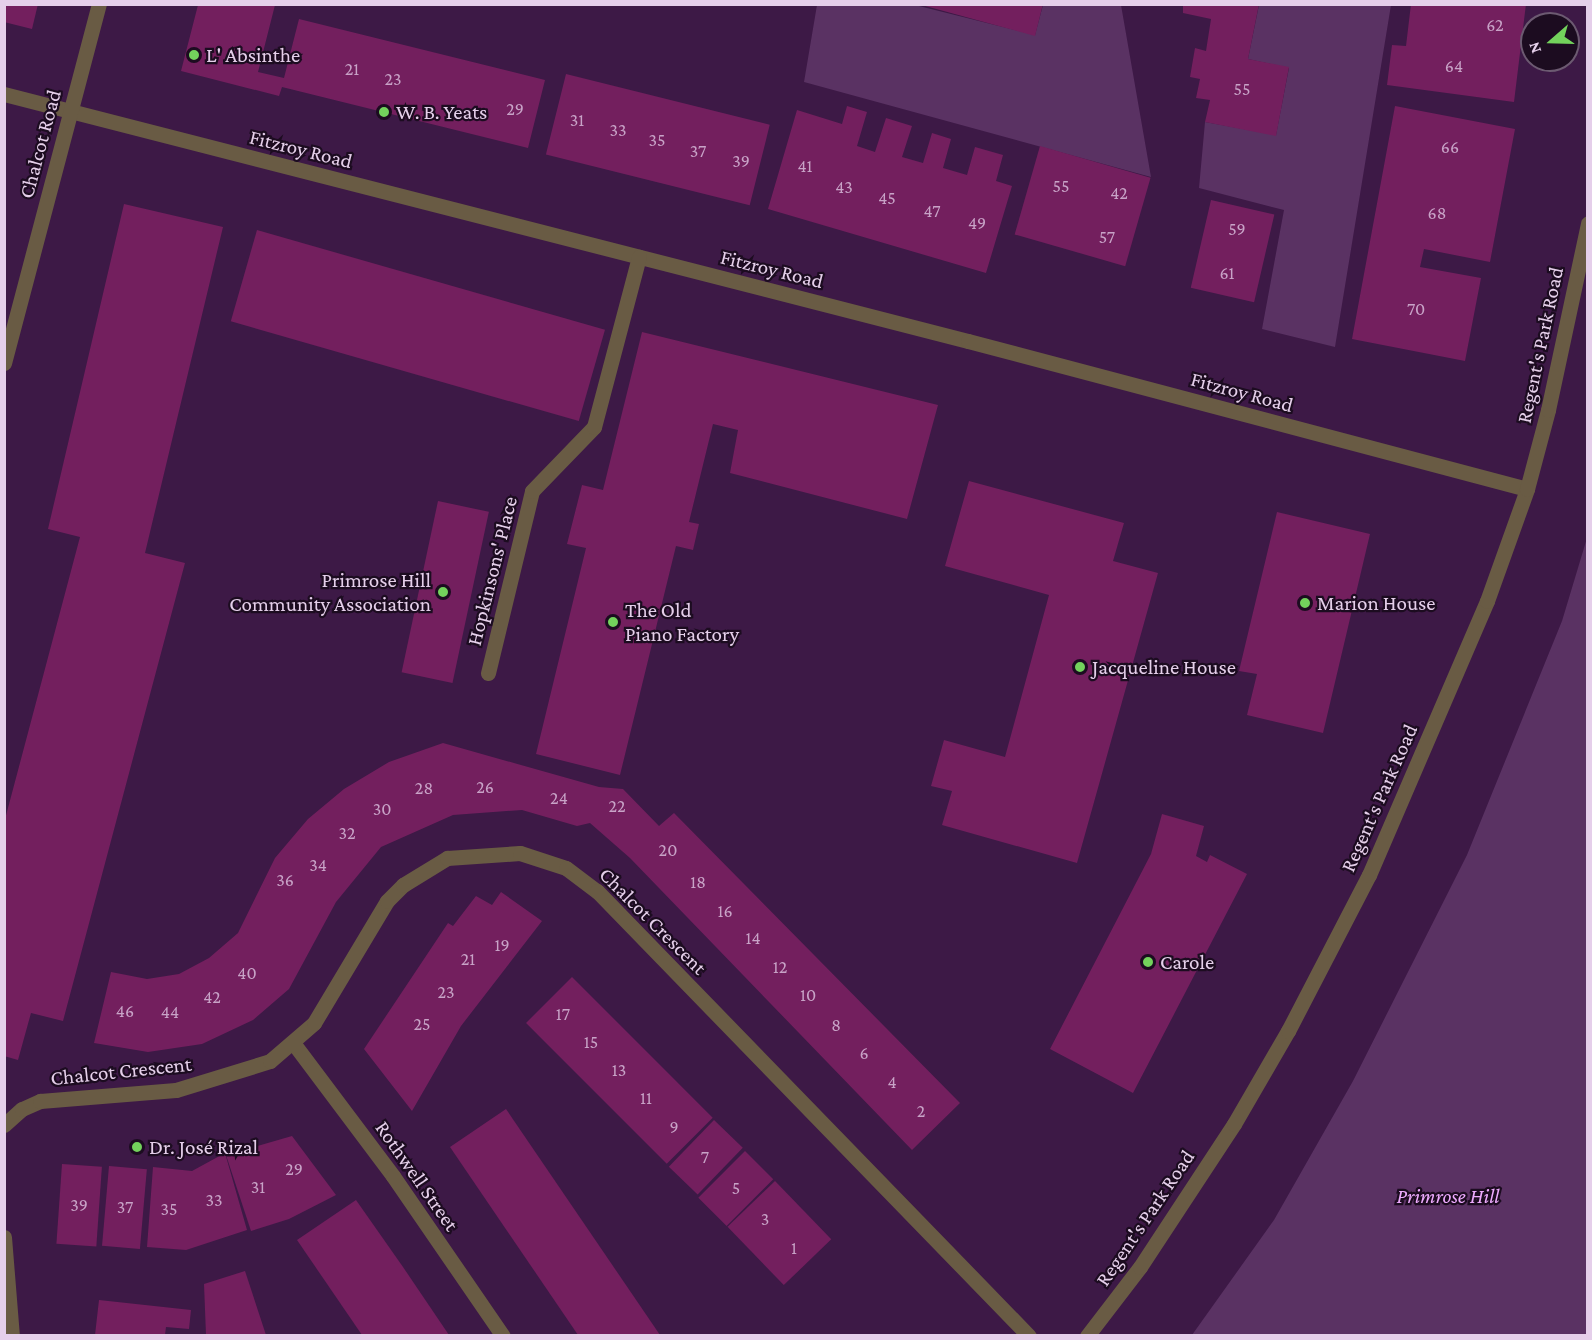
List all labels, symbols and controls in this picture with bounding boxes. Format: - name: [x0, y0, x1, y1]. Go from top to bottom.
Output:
- north arrow: [1520, 12, 1580, 72]
- house number: 62: [1486, 14, 1504, 36]
- text: N: [1525, 40, 1544, 56]
- place label: L' Absinthe: [206, 42, 300, 68]
- marker: L' Absinthe: [187, 48, 201, 62]
- house number: 64: [1445, 55, 1463, 77]
- house number: 21: [345, 58, 359, 80]
- house number: 23: [384, 68, 402, 90]
- house number: 55: [1234, 78, 1250, 100]
- street label: Chalcot Road: [13, 87, 67, 201]
- house number: 29: [506, 98, 524, 120]
- place label: W. B. Yeats: [396, 99, 487, 125]
- marker: W. B. Yeats: [377, 105, 391, 119]
- house number: 31: [570, 109, 584, 131]
- house number: 33: [610, 119, 626, 141]
- street label: Fitzroy Road: [247, 124, 355, 174]
- house number: 35: [648, 129, 666, 151]
- house number: 66: [1441, 136, 1459, 158]
- house number: 37: [690, 140, 706, 162]
- house number: 39: [732, 150, 750, 172]
- house number: 41: [797, 155, 813, 177]
- house number: 55: [1053, 175, 1069, 197]
- house number: 43: [835, 176, 853, 198]
- house number: 42: [1110, 182, 1128, 204]
- house number: 45: [878, 187, 896, 209]
- house number: 47: [923, 200, 941, 222]
- house number: 68: [1428, 202, 1446, 224]
- house number: 49: [968, 212, 986, 234]
- house number: 59: [1228, 218, 1246, 240]
- house number: 57: [1099, 226, 1115, 248]
- street label: Fitzroy Road: [718, 244, 826, 294]
- house number: 61: [1219, 262, 1235, 284]
- street label: Regent's Park Road: [1511, 265, 1569, 425]
- house number: 70: [1407, 298, 1425, 320]
- street label: Fitzroy Road: [1188, 366, 1296, 418]
- street label: Hopkinsons' Place: [461, 494, 523, 648]
- place label: Primrose Hill Community Association: [229, 567, 431, 617]
- marker: Primrose Hill Community Association: [436, 585, 450, 599]
- place label: Marion House: [1317, 590, 1436, 616]
- marker: Marion House: [1298, 596, 1312, 610]
- place label: The Old Piano Factory: [625, 597, 739, 647]
- marker: The Old Piano Factory: [606, 615, 620, 629]
- place label: Jacqueline House: [1092, 654, 1236, 680]
- marker: Jacqueline House: [1073, 660, 1087, 674]
- street label: Regent's Park Road: [1335, 720, 1423, 876]
- house number: 26: [476, 776, 494, 798]
- house number: 28: [415, 777, 433, 799]
- house number: 24: [550, 787, 568, 809]
- house number: 22: [608, 795, 626, 817]
- house number: 30: [373, 798, 391, 820]
- house number: 32: [338, 822, 356, 844]
- house number: 20: [659, 839, 677, 861]
- house number: 34: [309, 854, 327, 876]
- street label: Chalcot Crescent: [594, 862, 712, 980]
- house number: 36: [276, 869, 294, 891]
- house number: 18: [690, 871, 706, 893]
- house number: 16: [717, 900, 733, 922]
- house number: 14: [745, 927, 761, 949]
- house number: 19: [494, 934, 510, 956]
- house number: 21: [461, 948, 475, 970]
- place label: Carole: [1160, 949, 1214, 975]
- marker: Carole: [1141, 955, 1155, 969]
- house number: 12: [773, 956, 787, 978]
- house number: 40: [237, 962, 257, 984]
- house number: 23: [437, 981, 455, 1003]
- house number: 10: [800, 984, 816, 1006]
- house number: 42: [203, 986, 221, 1008]
- house number: 46: [116, 1000, 134, 1022]
- house number: 44: [161, 1001, 179, 1023]
- house number: 17: [556, 1003, 570, 1025]
- house number: 25: [413, 1013, 431, 1035]
- house number: 8: [831, 1014, 841, 1036]
- house number: 15: [584, 1031, 598, 1053]
- house number: 6: [859, 1042, 869, 1064]
- street label: Chalcot Crescent: [49, 1051, 193, 1091]
- house number: 13: [612, 1059, 626, 1081]
- house number: 4: [887, 1071, 897, 1093]
- house number: 11: [640, 1087, 652, 1109]
- house number: 2: [917, 1100, 925, 1122]
- street label: Rothwell Street: [370, 1116, 464, 1236]
- house number: 9: [669, 1116, 679, 1138]
- place label: Dr. José Rizal: [149, 1134, 258, 1160]
- marker: Dr. José Rizal: [130, 1140, 144, 1154]
- street label: Regent's Park Road: [1090, 1145, 1200, 1291]
- house number: 7: [701, 1146, 709, 1168]
- house number: 29: [285, 1158, 303, 1180]
- house number: 31: [251, 1176, 265, 1198]
- house number: 5: [732, 1177, 740, 1199]
- park label: Primrose Hill: [1397, 1183, 1499, 1209]
- house number: 33: [206, 1189, 222, 1211]
- house number: 39: [70, 1194, 88, 1216]
- house number: 37: [117, 1196, 133, 1218]
- house number: 35: [160, 1198, 178, 1220]
- house number: 3: [761, 1208, 769, 1230]
- house number: 1: [791, 1237, 797, 1259]

